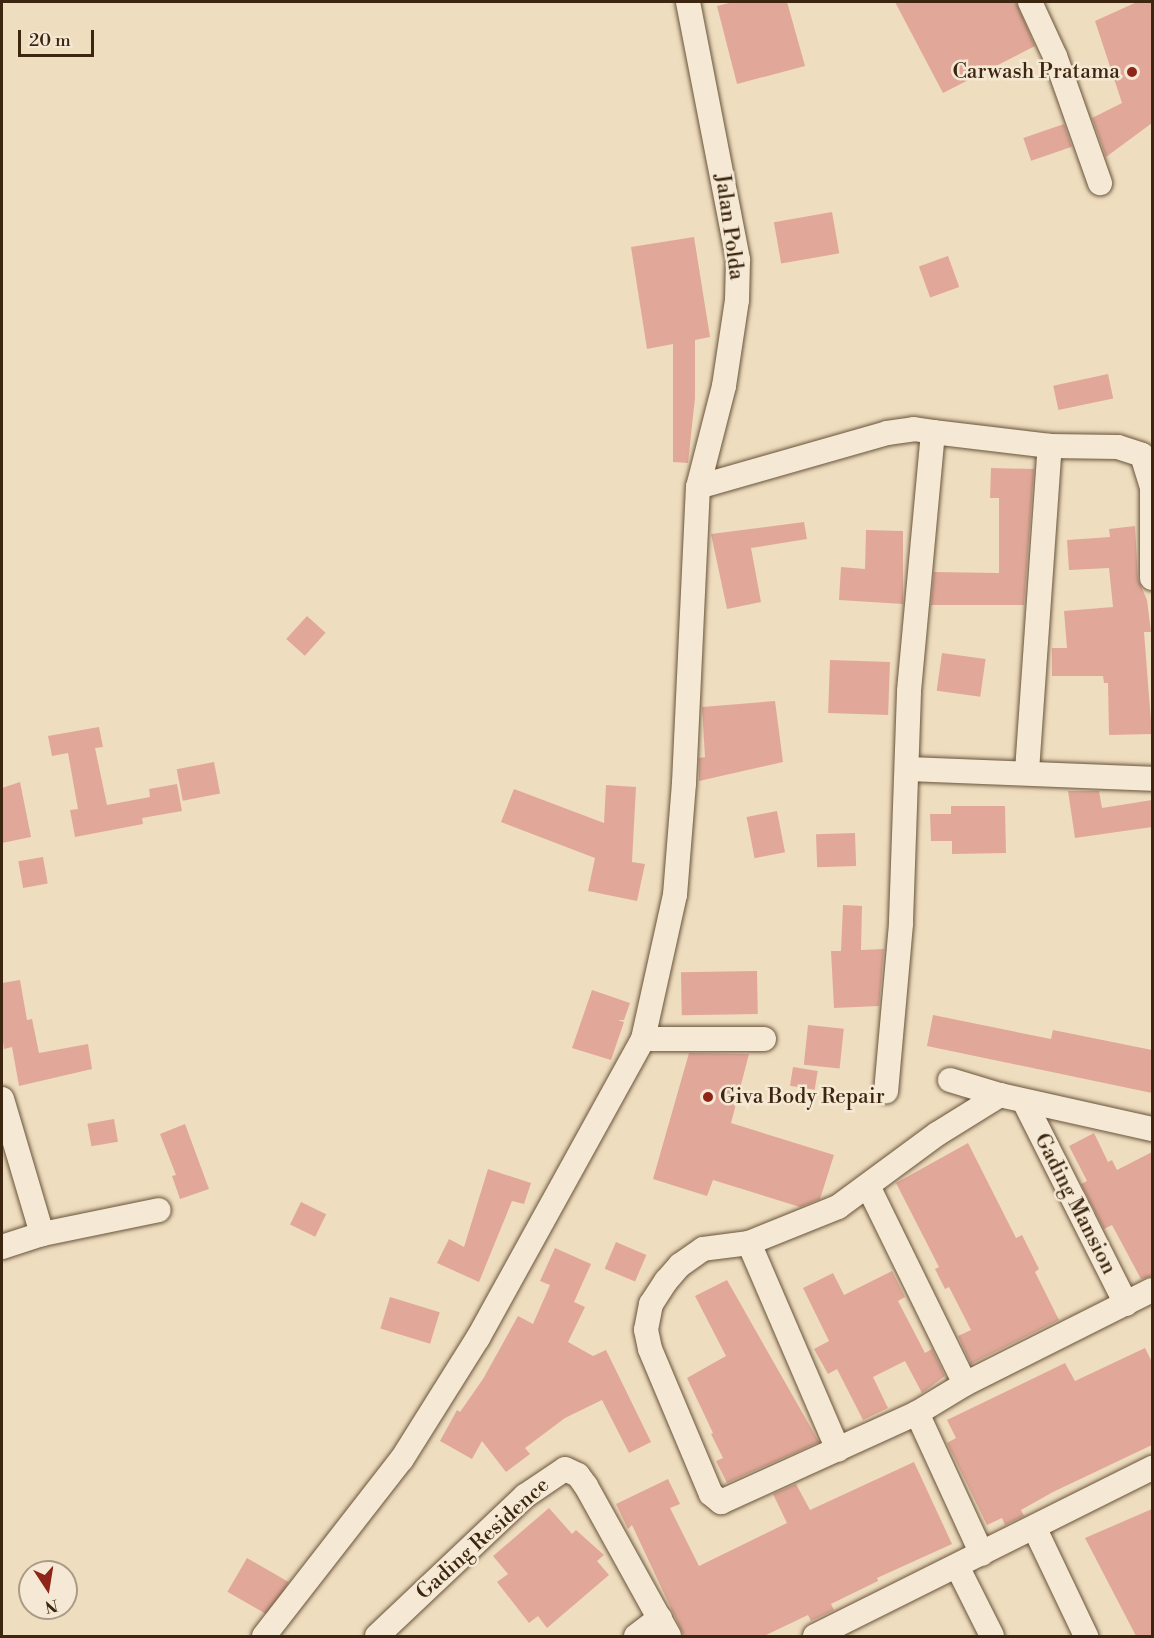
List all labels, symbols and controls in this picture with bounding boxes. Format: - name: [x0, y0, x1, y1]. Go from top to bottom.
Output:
- scale bar: [21, 18, 98, 56]
- text: 20 m: [29, 29, 71, 52]
- place label: Carwash Pratama: [952, 59, 1120, 85]
- marker: Carwash Pratama: [1125, 65, 1139, 79]
- street label: Jalan Polda: [709, 172, 749, 282]
- place label: Giva Body Repair: [720, 1084, 885, 1110]
- marker: Giva Body Repair: [701, 1090, 715, 1104]
- street label: Gading Mansion: [1029, 1129, 1121, 1279]
- street label: Gading Residence: [411, 1473, 555, 1605]
- north arrow: [18, 1560, 78, 1620]
- text: N: [43, 1595, 60, 1617]

